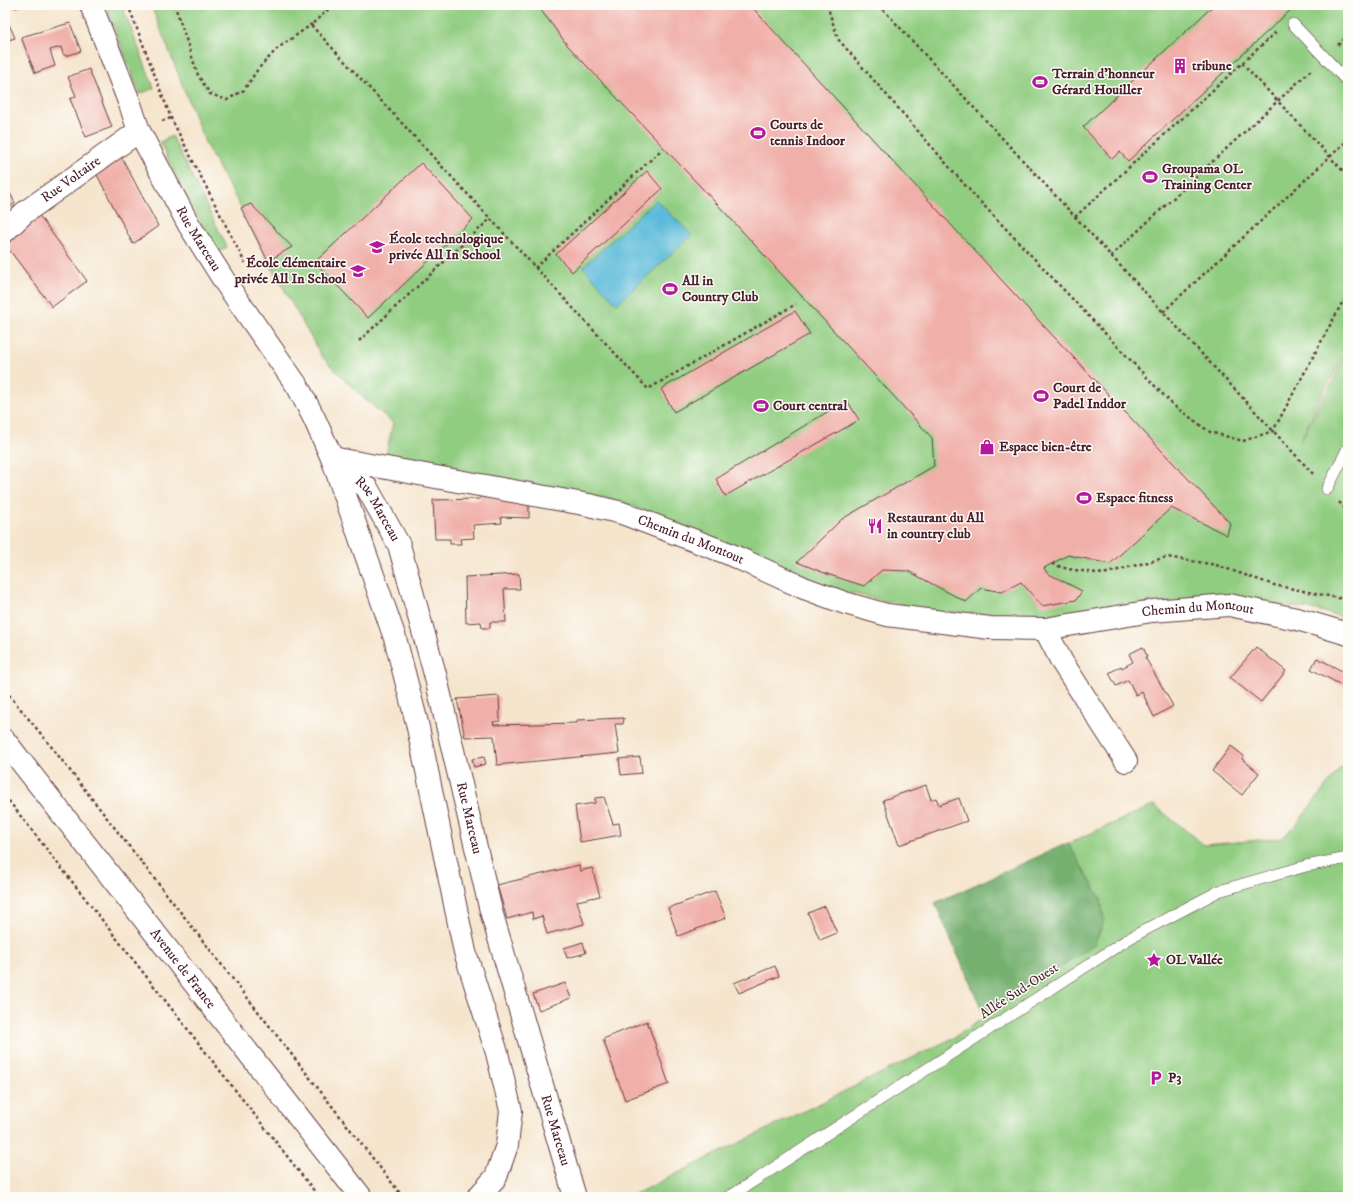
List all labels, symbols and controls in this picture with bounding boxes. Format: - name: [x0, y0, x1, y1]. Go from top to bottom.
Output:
- building icon: tribune: [1171, 57, 1189, 75]
- place label: tribune: [1192, 57, 1232, 75]
- place label: Terrain d'honneur Gérard Houiller: [1051, 65, 1155, 99]
- sports icon: Terrain d'honneur Gérard Houiller: [1031, 73, 1049, 91]
- place label: Courts de tennis Indoor: [770, 116, 846, 150]
- sports icon: Courts de tennis Indoor: [749, 124, 767, 142]
- street label: Rue Voltaire: [38, 152, 105, 207]
- place label: Groupama OL Training Center: [1161, 160, 1253, 194]
- sports icon: Groupama OL Training Center: [1141, 168, 1159, 186]
- street label: Rue Marceau: [172, 203, 225, 275]
- place label: École technologique privée All In School: [388, 230, 503, 264]
- school or university icon: École technologique privée All In School: [368, 238, 386, 256]
- place label: École élémentaire privée All In School: [234, 254, 347, 288]
- school or university icon: École élémentaire privée All In School: [349, 262, 367, 280]
- place label: All in Country Club: [681, 272, 759, 306]
- sports icon: All in Country Club: [661, 280, 679, 298]
- place label: Court de Padel Inddor: [1053, 379, 1127, 413]
- sports icon: Court de Padel Inddor: [1032, 387, 1050, 405]
- sports icon: Court central: [752, 397, 770, 415]
- place label: Court central: [773, 397, 848, 415]
- shop icon: Espace bien-être: [978, 438, 996, 456]
- place label: Espace bien-être: [999, 438, 1092, 456]
- street label: Rue Marceau: [351, 472, 404, 545]
- sports icon: Espace fitness: [1075, 489, 1093, 507]
- place label: Espace fitness: [1096, 489, 1174, 507]
- place label: Restaurant du All in country club: [887, 509, 985, 543]
- street label: Chemin du Montout: [635, 511, 747, 569]
- restaurant icon: Restaurant du All in country club: [866, 517, 884, 535]
- street label: Chemin du Montout: [1140, 596, 1256, 622]
- street label: Rue Marceau: [452, 780, 486, 856]
- street label: Avenue de France: [146, 925, 220, 1013]
- place icon: OL Vallée: [1145, 951, 1163, 969]
- place label: OL Vallée: [1166, 951, 1223, 969]
- street label: Allée Sud-Ouest: [976, 959, 1062, 1023]
- parking icon: P3: [1147, 1069, 1165, 1087]
- place label: P3: [1168, 1069, 1181, 1087]
- street label: Rue Marceau: [536, 1092, 574, 1168]

